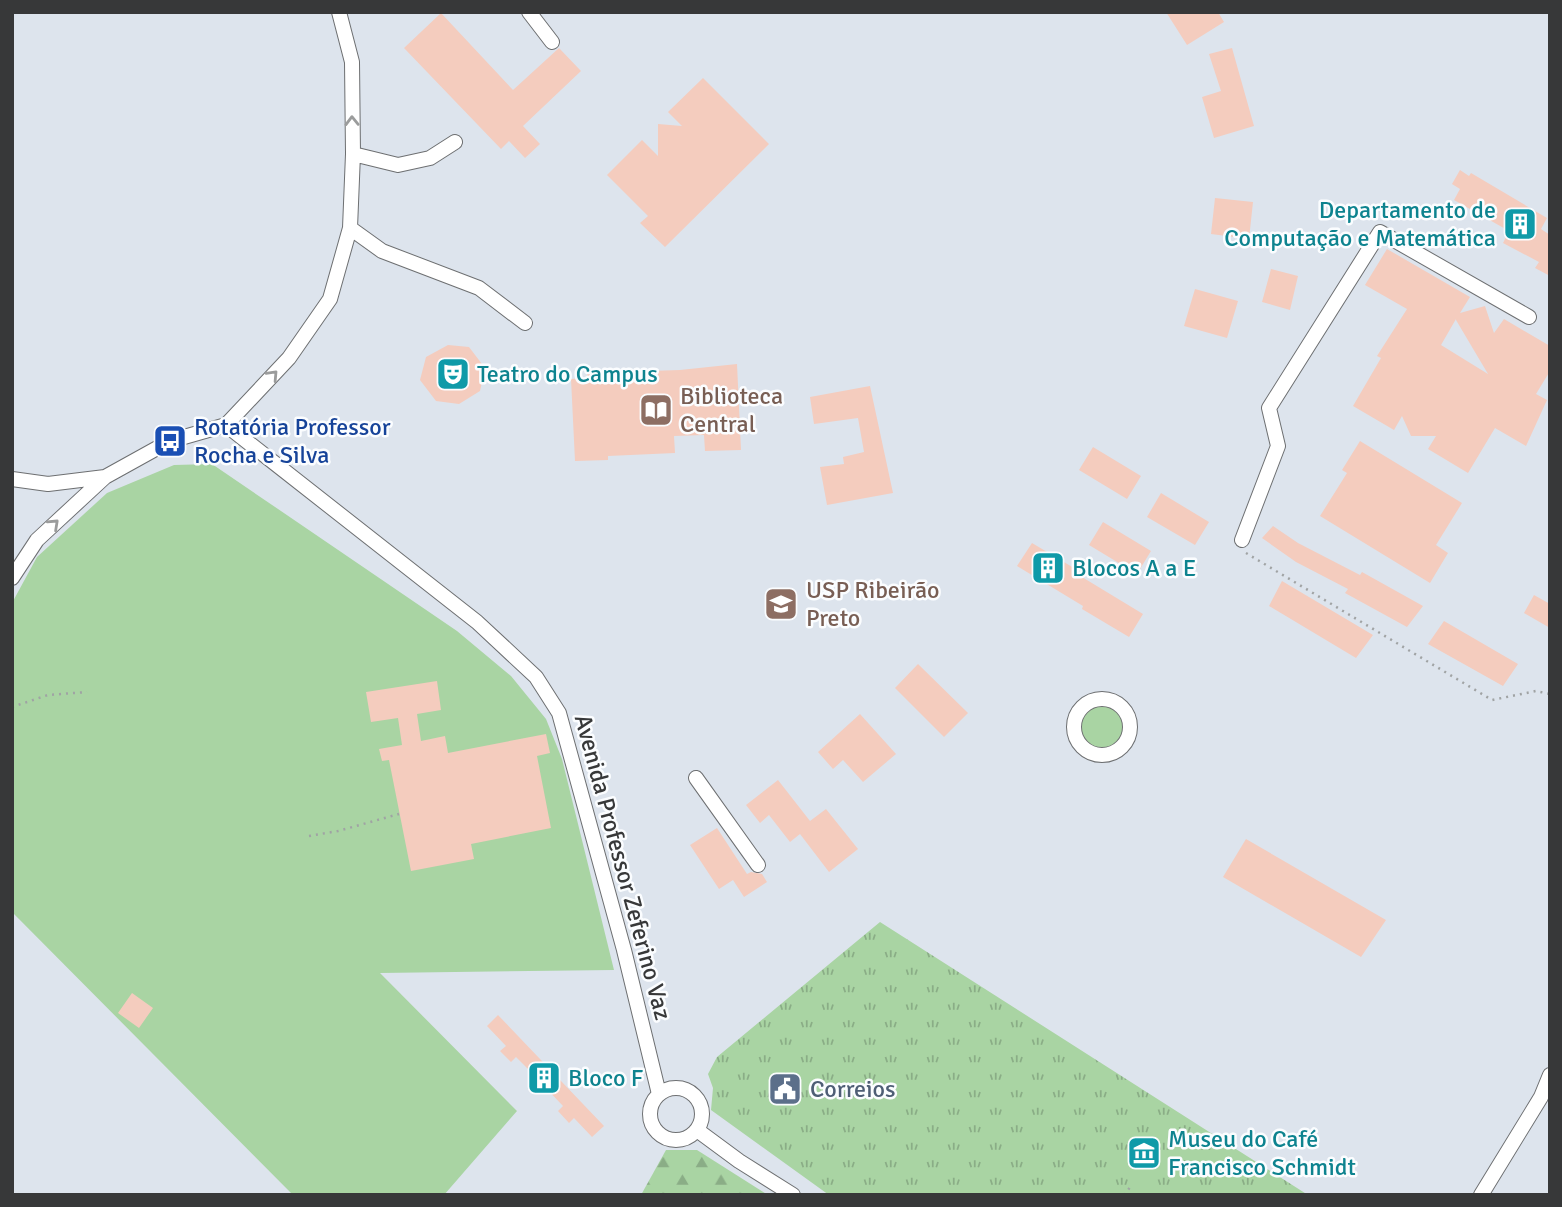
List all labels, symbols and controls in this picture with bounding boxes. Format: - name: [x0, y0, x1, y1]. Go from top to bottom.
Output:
- one-way arrow: [345, 115, 360, 126]
- place label: Departamento de Computação e Matemática: [1224, 195, 1496, 253]
- building icon: Departamento de Computação e Matemática: [1501, 205, 1539, 243]
- theatre icon: Teatro do Campus: [434, 355, 472, 393]
- place label: Teatro do Campus: [477, 359, 658, 389]
- one-way arrow: [265, 370, 277, 383]
- place label: Biblioteca Central: [680, 381, 783, 439]
- library icon: Biblioteca Central: [637, 391, 675, 429]
- place label: Rotatória Professor Rocha e Silva: [194, 412, 391, 470]
- bus stop icon: Rotatória Professor Rocha e Silva: [151, 422, 189, 460]
- one-way arrow: [46, 520, 59, 533]
- building icon: Blocos A a E: [1029, 549, 1067, 587]
- place label: Blocos A a E: [1072, 553, 1196, 583]
- place label: USP Ribeirão Preto: [806, 575, 940, 633]
- school or university icon: USP Ribeirão Preto: [762, 585, 800, 623]
- street label: Avenida Professor Zeferino Vaz: [568, 711, 678, 1023]
- building icon: Bloco F: [525, 1059, 563, 1097]
- place label: Bloco F: [568, 1063, 643, 1093]
- public building icon: Correios: [766, 1070, 804, 1108]
- place label: Correios: [810, 1074, 896, 1104]
- place label: Museu do Café Francisco Schmidt: [1168, 1124, 1356, 1182]
- museum icon: Museu do Café Francisco Schmidt: [1125, 1134, 1163, 1172]

